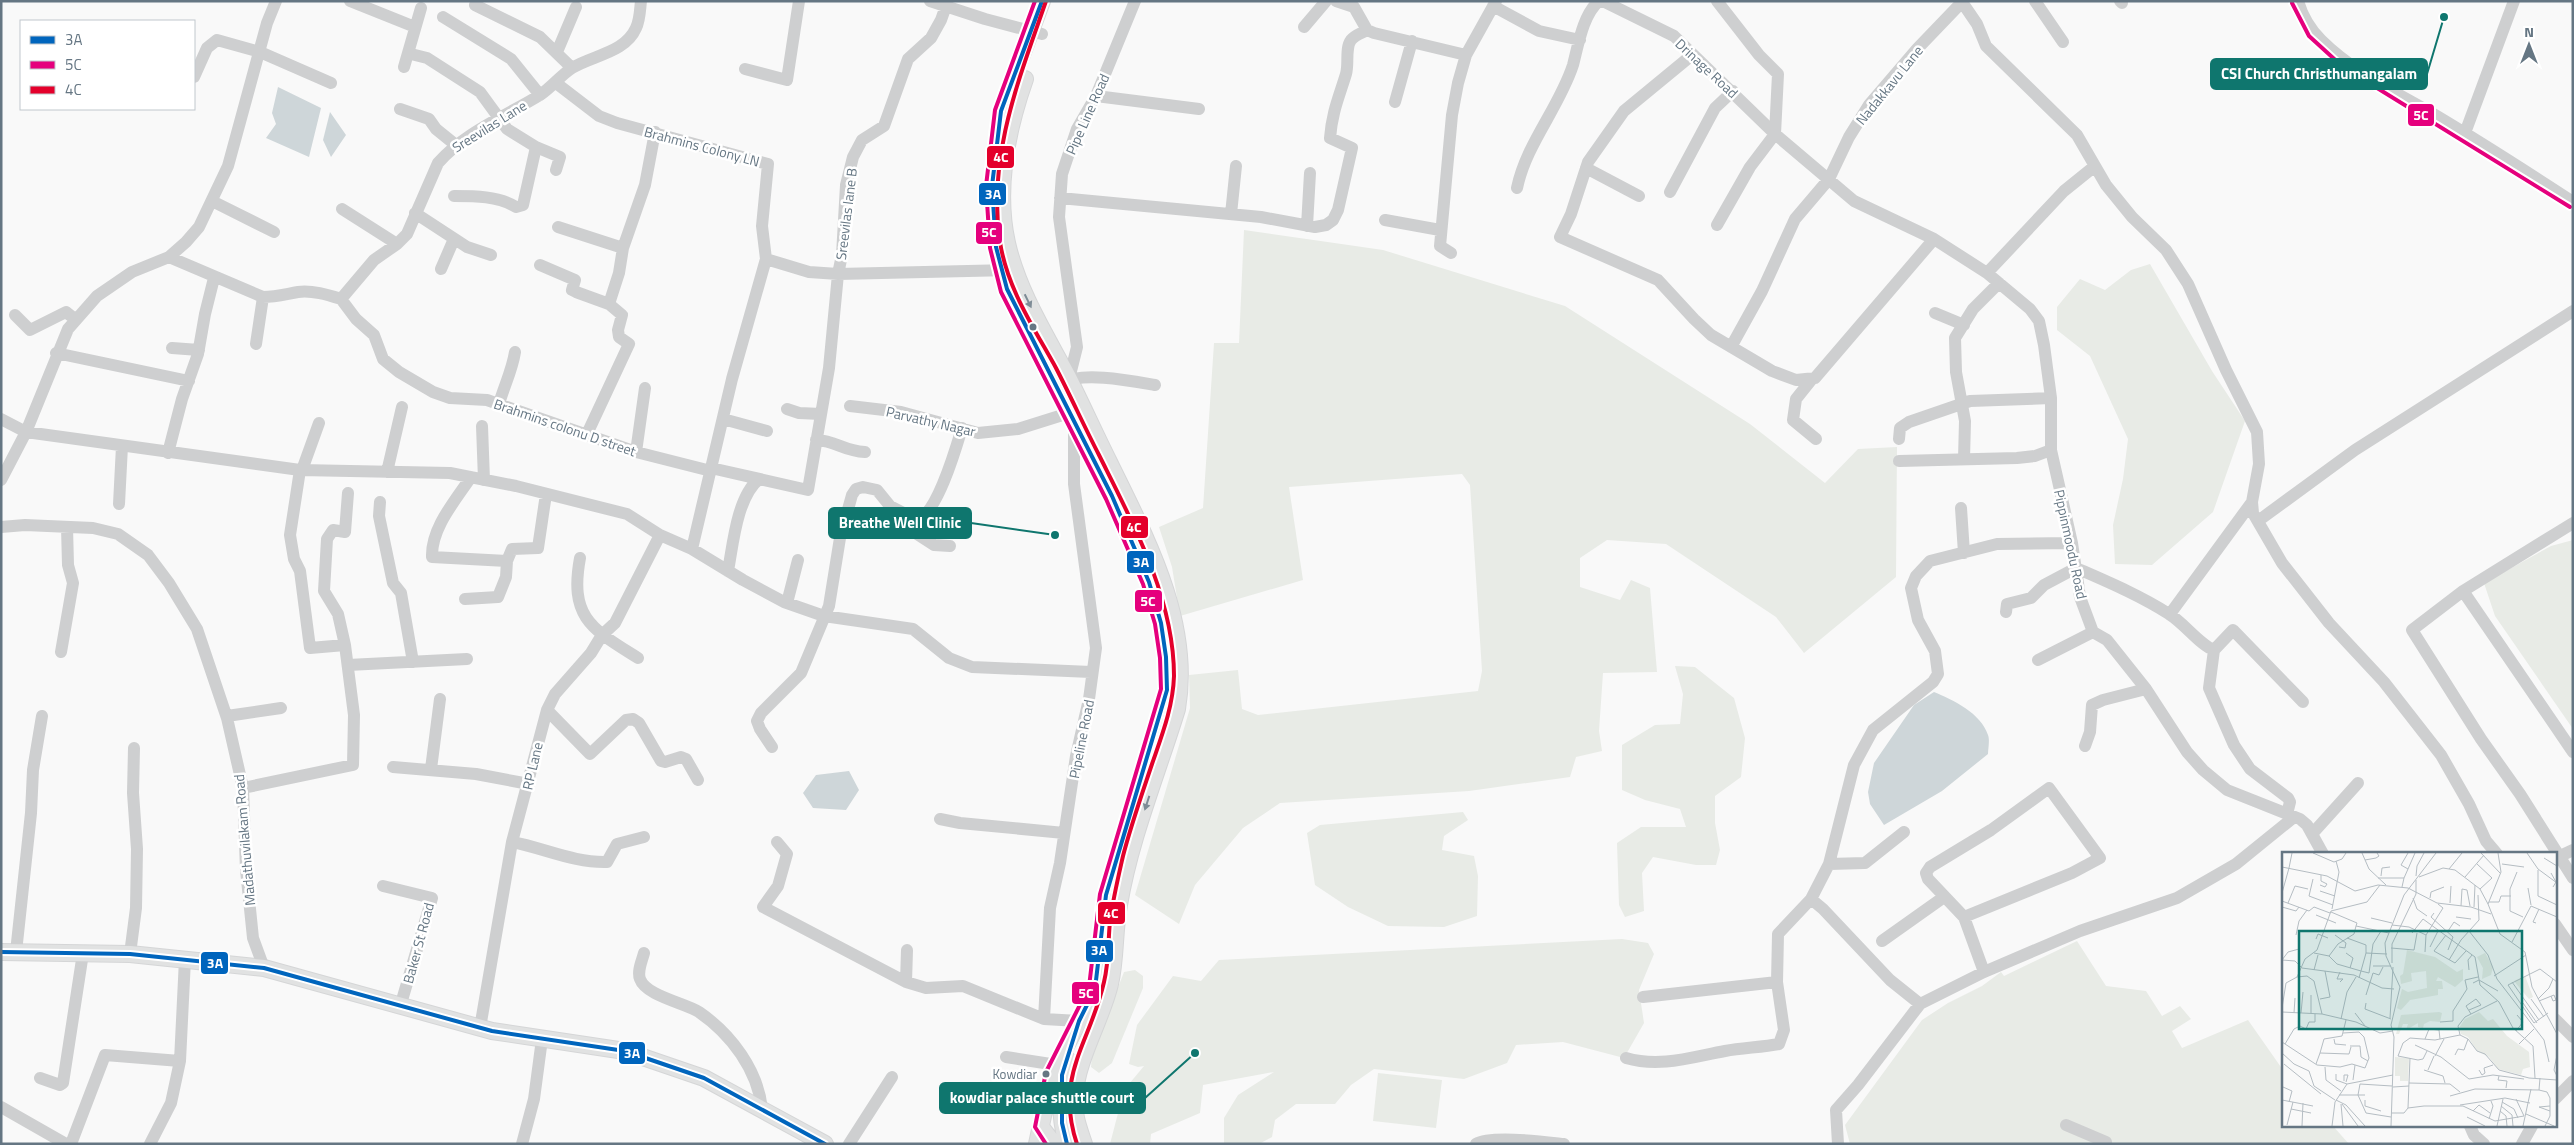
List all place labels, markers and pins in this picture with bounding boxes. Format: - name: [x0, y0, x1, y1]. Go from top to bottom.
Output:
- callout: CSI Church Christhumangalam: [2211, 59, 2427, 89]
- unlabelled marker: [1028, 322, 1038, 332]
- callout: Breathe Well Clinic: [829, 508, 971, 538]
- place label: Kowdiar: [992, 1064, 1038, 1084]
- marker: Kowdiar: [1041, 1069, 1051, 1079]
- callout: kowdiar palace shuttle court: [940, 1083, 1145, 1113]

